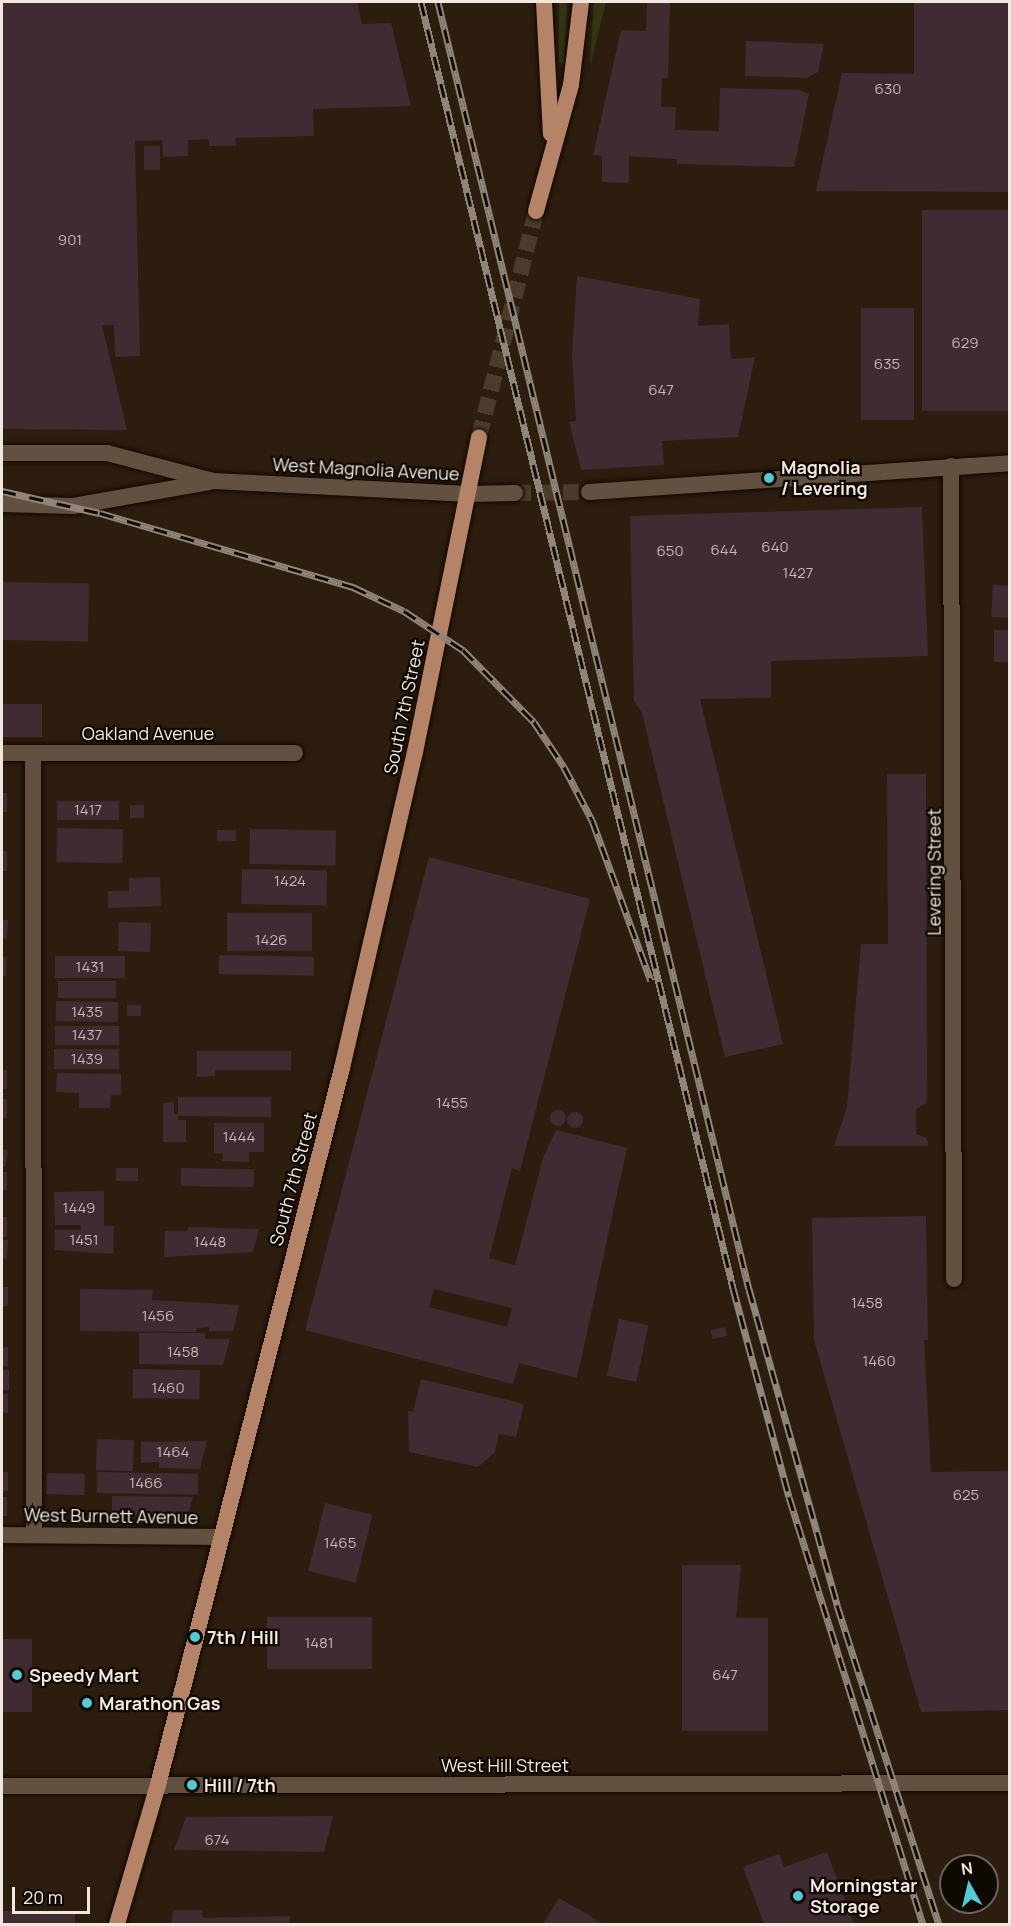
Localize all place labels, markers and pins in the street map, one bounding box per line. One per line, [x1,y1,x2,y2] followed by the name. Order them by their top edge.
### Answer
[781,457,867,500] place label: Magnolia / Levering
[762,471,776,485] marker: Magnolia / Levering
[207,1626,279,1648] place label: 7th / Hill
[188,1630,202,1644] marker: 7th / Hill
[29,1664,139,1686] place label: Speedy Mart
[10,1668,24,1682] marker: Speedy Mart
[99,1692,220,1714] place label: Marathon Gas
[80,1696,94,1710] marker: Marathon Gas
[204,1774,276,1796] place label: Hill / 7th
[185,1778,199,1792] marker: Hill / 7th
[810,1875,917,1918] place label: Morningstar Storage
[791,1889,805,1903] marker: Morningstar Storage

